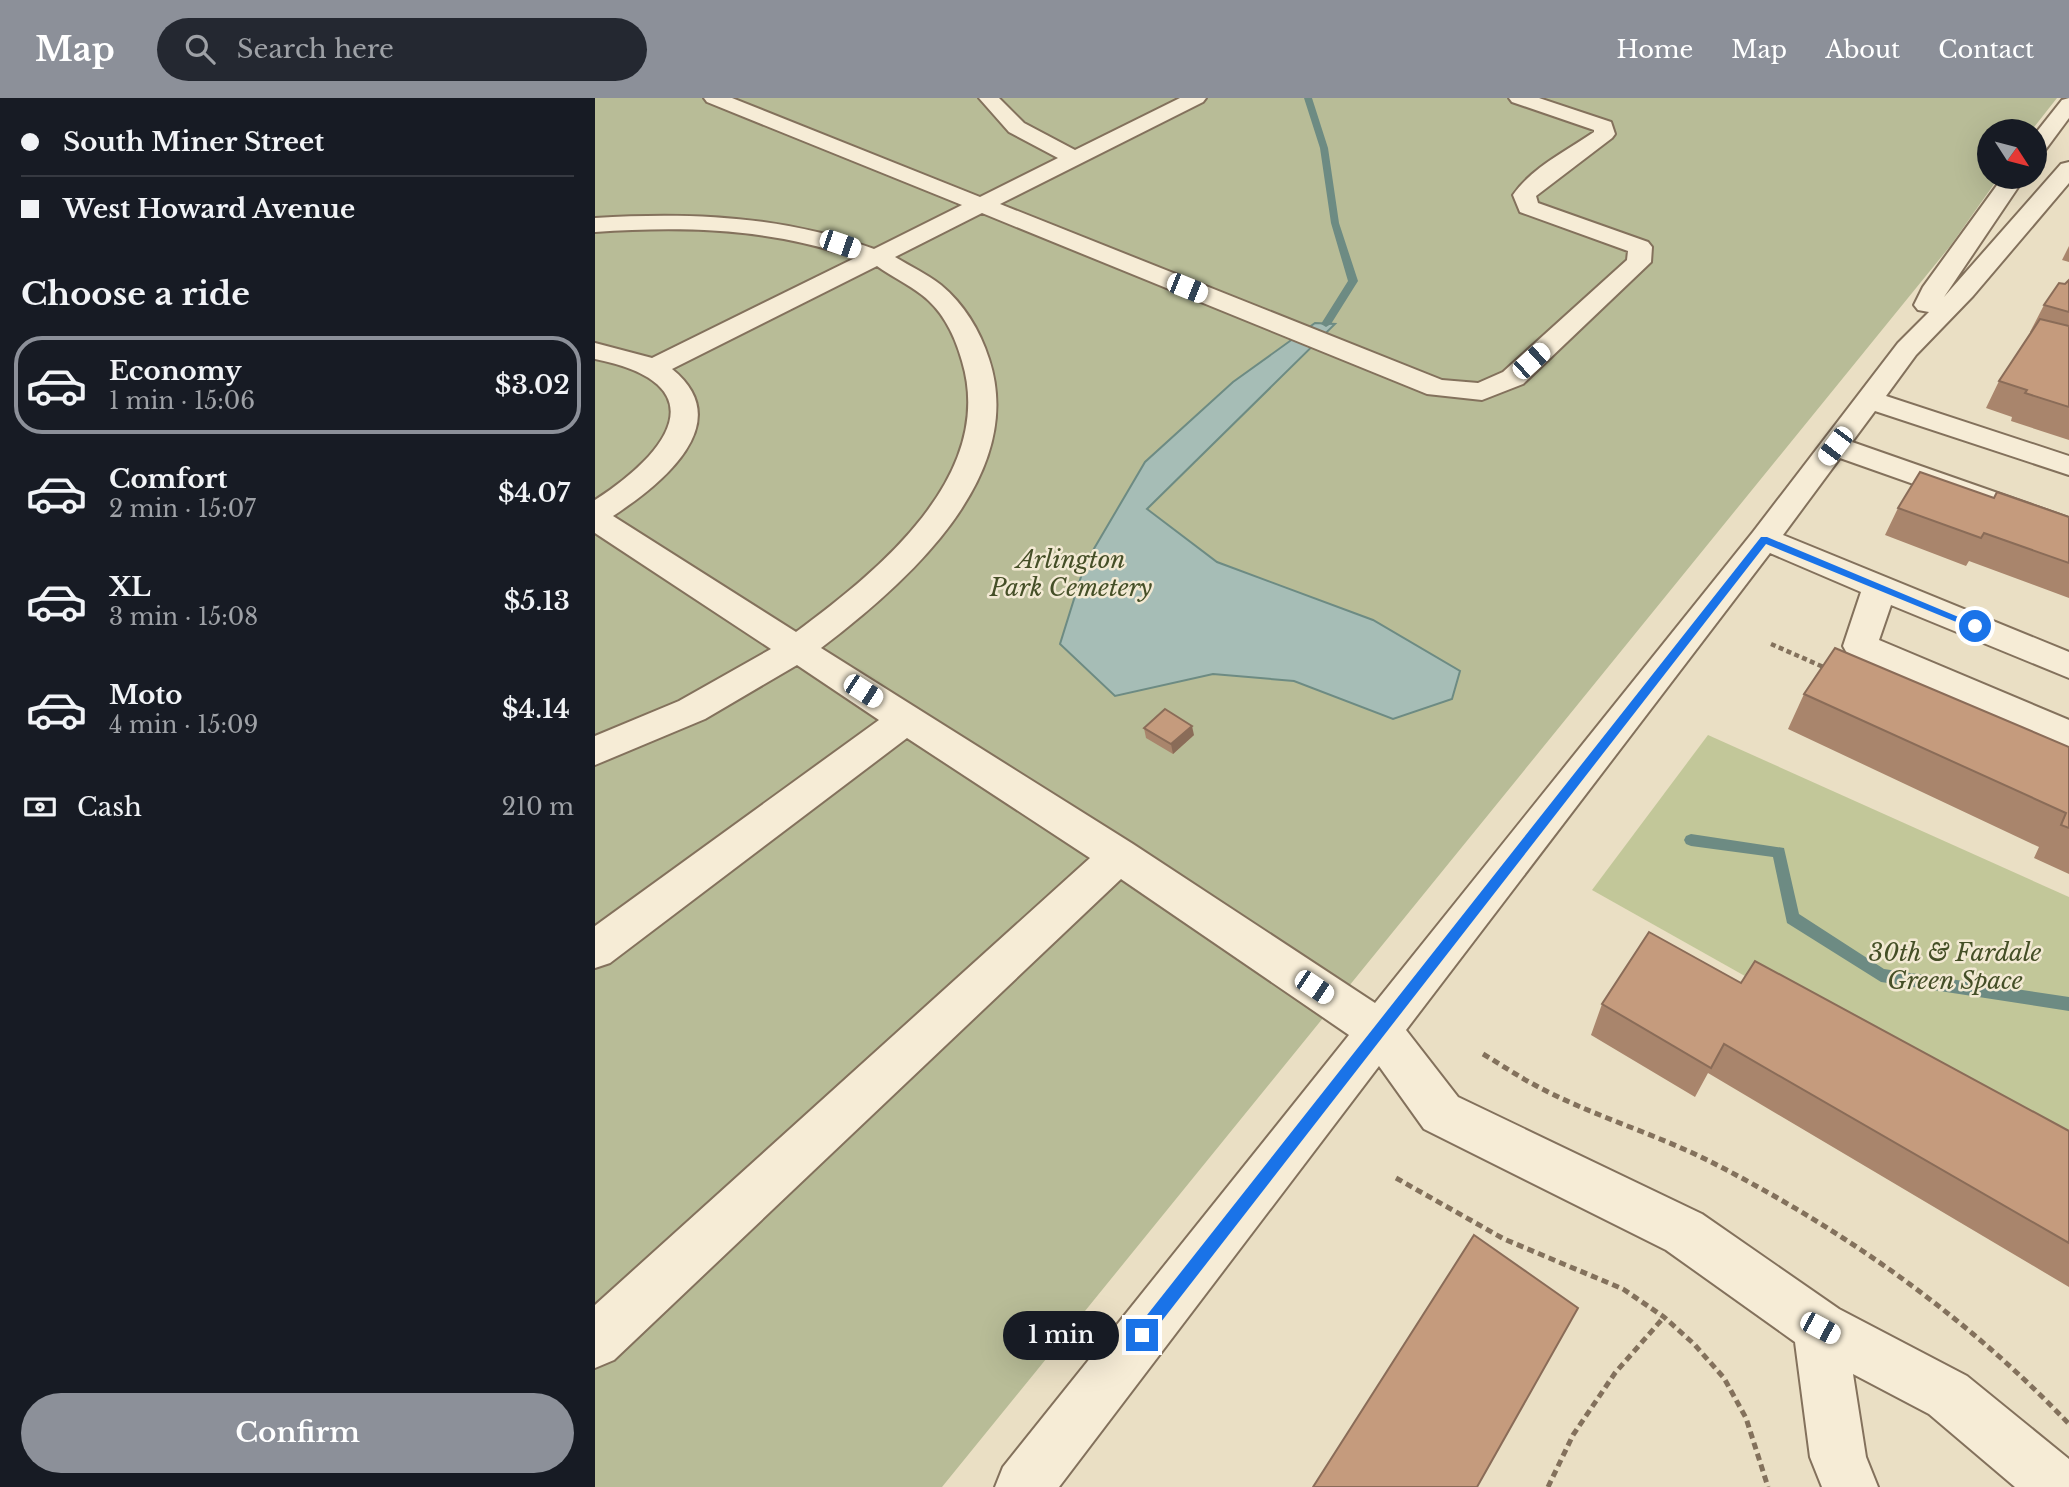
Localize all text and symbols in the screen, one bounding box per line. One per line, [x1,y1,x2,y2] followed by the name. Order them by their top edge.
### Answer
[157,18,647,81] search box
[35,29,115,70] text: Map
[181,30,219,68] icon: search
[237,33,394,65] text: Search here
[1617,35,1693,64] text: Home
[1731,35,1787,64] text: Map
[1825,35,1900,64] text: About
[1938,35,2034,64] text: Contact
[1977,119,2047,189] north arrow
[1977,119,2047,189] map controls
[63,126,324,158] text: South Miner Street
[63,193,355,225] text: West Howard Avenue
[817,227,864,261] car
[1164,270,1211,306] car
[21,274,250,314] text: Choose a ride
[1509,339,1554,383] car
[25,354,88,417] icon: car
[109,355,242,387] text: Economy
[495,369,570,401] text: $3.02
[109,387,255,415] text: 1 min · 15:06
[1814,423,1857,469] car
[25,462,88,525] icon: car
[109,463,227,495] text: Comfort
[498,477,570,509] text: $4.07
[109,495,256,523] text: 2 min · 15:07
[989,545,1153,602] park label: Arlington Park Cemetery
[25,570,88,633] icon: car
[109,571,151,603] text: XL
[504,585,570,617] text: $5.13
[109,603,258,631] text: 3 min · 15:08
[1959,610,1991,642] route start
[840,671,887,711] car
[25,678,88,741] icon: car
[109,679,182,711] text: Moto
[502,693,570,725] text: $4.14
[109,711,258,739] text: 4 min · 15:09
[21,788,59,826] icon: cash
[77,791,142,823] text: Cash
[502,793,574,821] text: 210 m
[1869,938,2042,995] park label: 30th & Fardale Green Space
[1291,967,1338,1007] car
[1797,1309,1844,1347] car
[1002,1310,1117,1360] callout: 1 min
[1126,1319,1158,1351] route end
[1028,1321,1094,1349] text: 1 min
[21,1393,574,1473] button: Confirm

